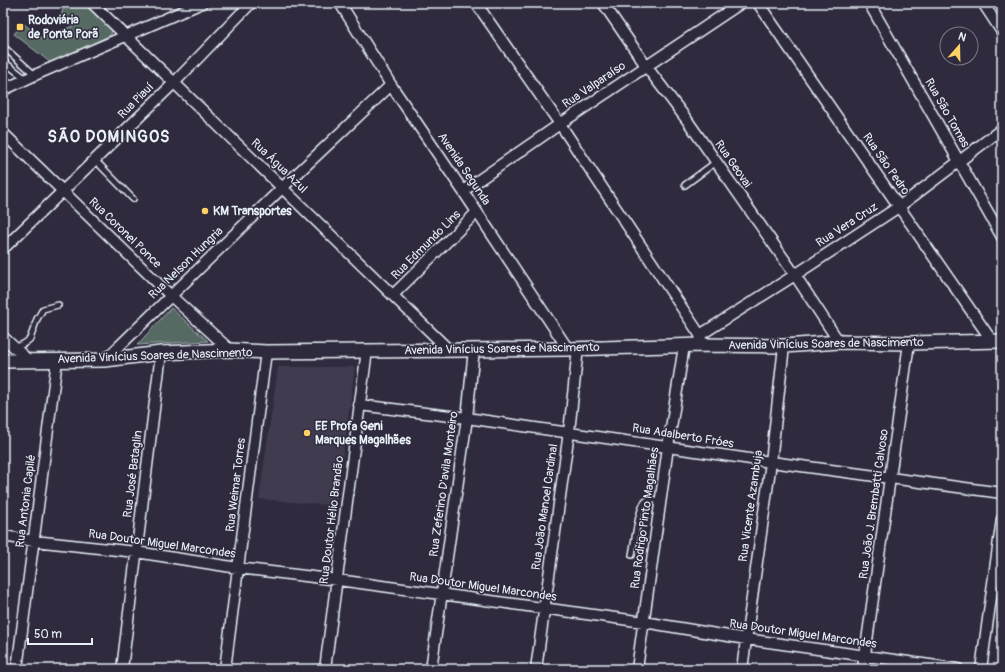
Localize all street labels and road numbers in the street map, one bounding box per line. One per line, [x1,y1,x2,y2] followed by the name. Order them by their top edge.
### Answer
[560,58,629,112] street label: Rua Valparaíso
[921,76,973,151] street label: Rua São Tomas
[115,80,157,122] street label: Rua Piauí
[434,130,494,209] street label: Avenida Segunda
[859,130,913,198] street label: Rua São Pedro
[248,135,311,197] street label: Rua Água Azul
[711,137,755,191] street label: Rua Geovai
[86,195,165,272] street label: Rua Coronel Ponce
[813,199,881,251] street label: Rua Vera Cruz
[388,207,464,283] street label: Rua Edmundo Lins
[146,223,227,302] street label: Rua Nelson Hungria
[728,335,924,353] street label: Avenida Vinícius Soares de Nascimento
[404,340,600,358] street label: Avenida Vinícius Soares de Nascimento
[57,345,253,367] street label: Avenida Vinícius Soares de Nascimento
[426,410,462,558] street label: Rua Zeferino D'avila Monteiro
[631,421,735,452] street label: Rua Adalberto Fróes
[856,428,892,580] street label: Rua João J. Brembatti Calvoso
[120,429,146,519] street label: Rua José Bataglin
[223,437,249,533] street label: Rua Weimar Torres
[529,443,561,571] street label: Rua João Manoel Cardinal
[628,446,662,590] street label: Rua Rodrigo Pinto Magalhães
[736,449,766,563] street label: Rua Vicente Azambuja
[13,453,39,549] street label: Rua Antonia Capilé
[317,455,347,585] street label: Rua Doutor Hélio Brandão
[87,526,237,562] street label: Rua Doutor Miguel Marcondes
[408,569,558,605] street label: Rua Doutor Miguel Marcondes
[728,616,878,652] street label: Rua Doutor Miguel Marcondes

